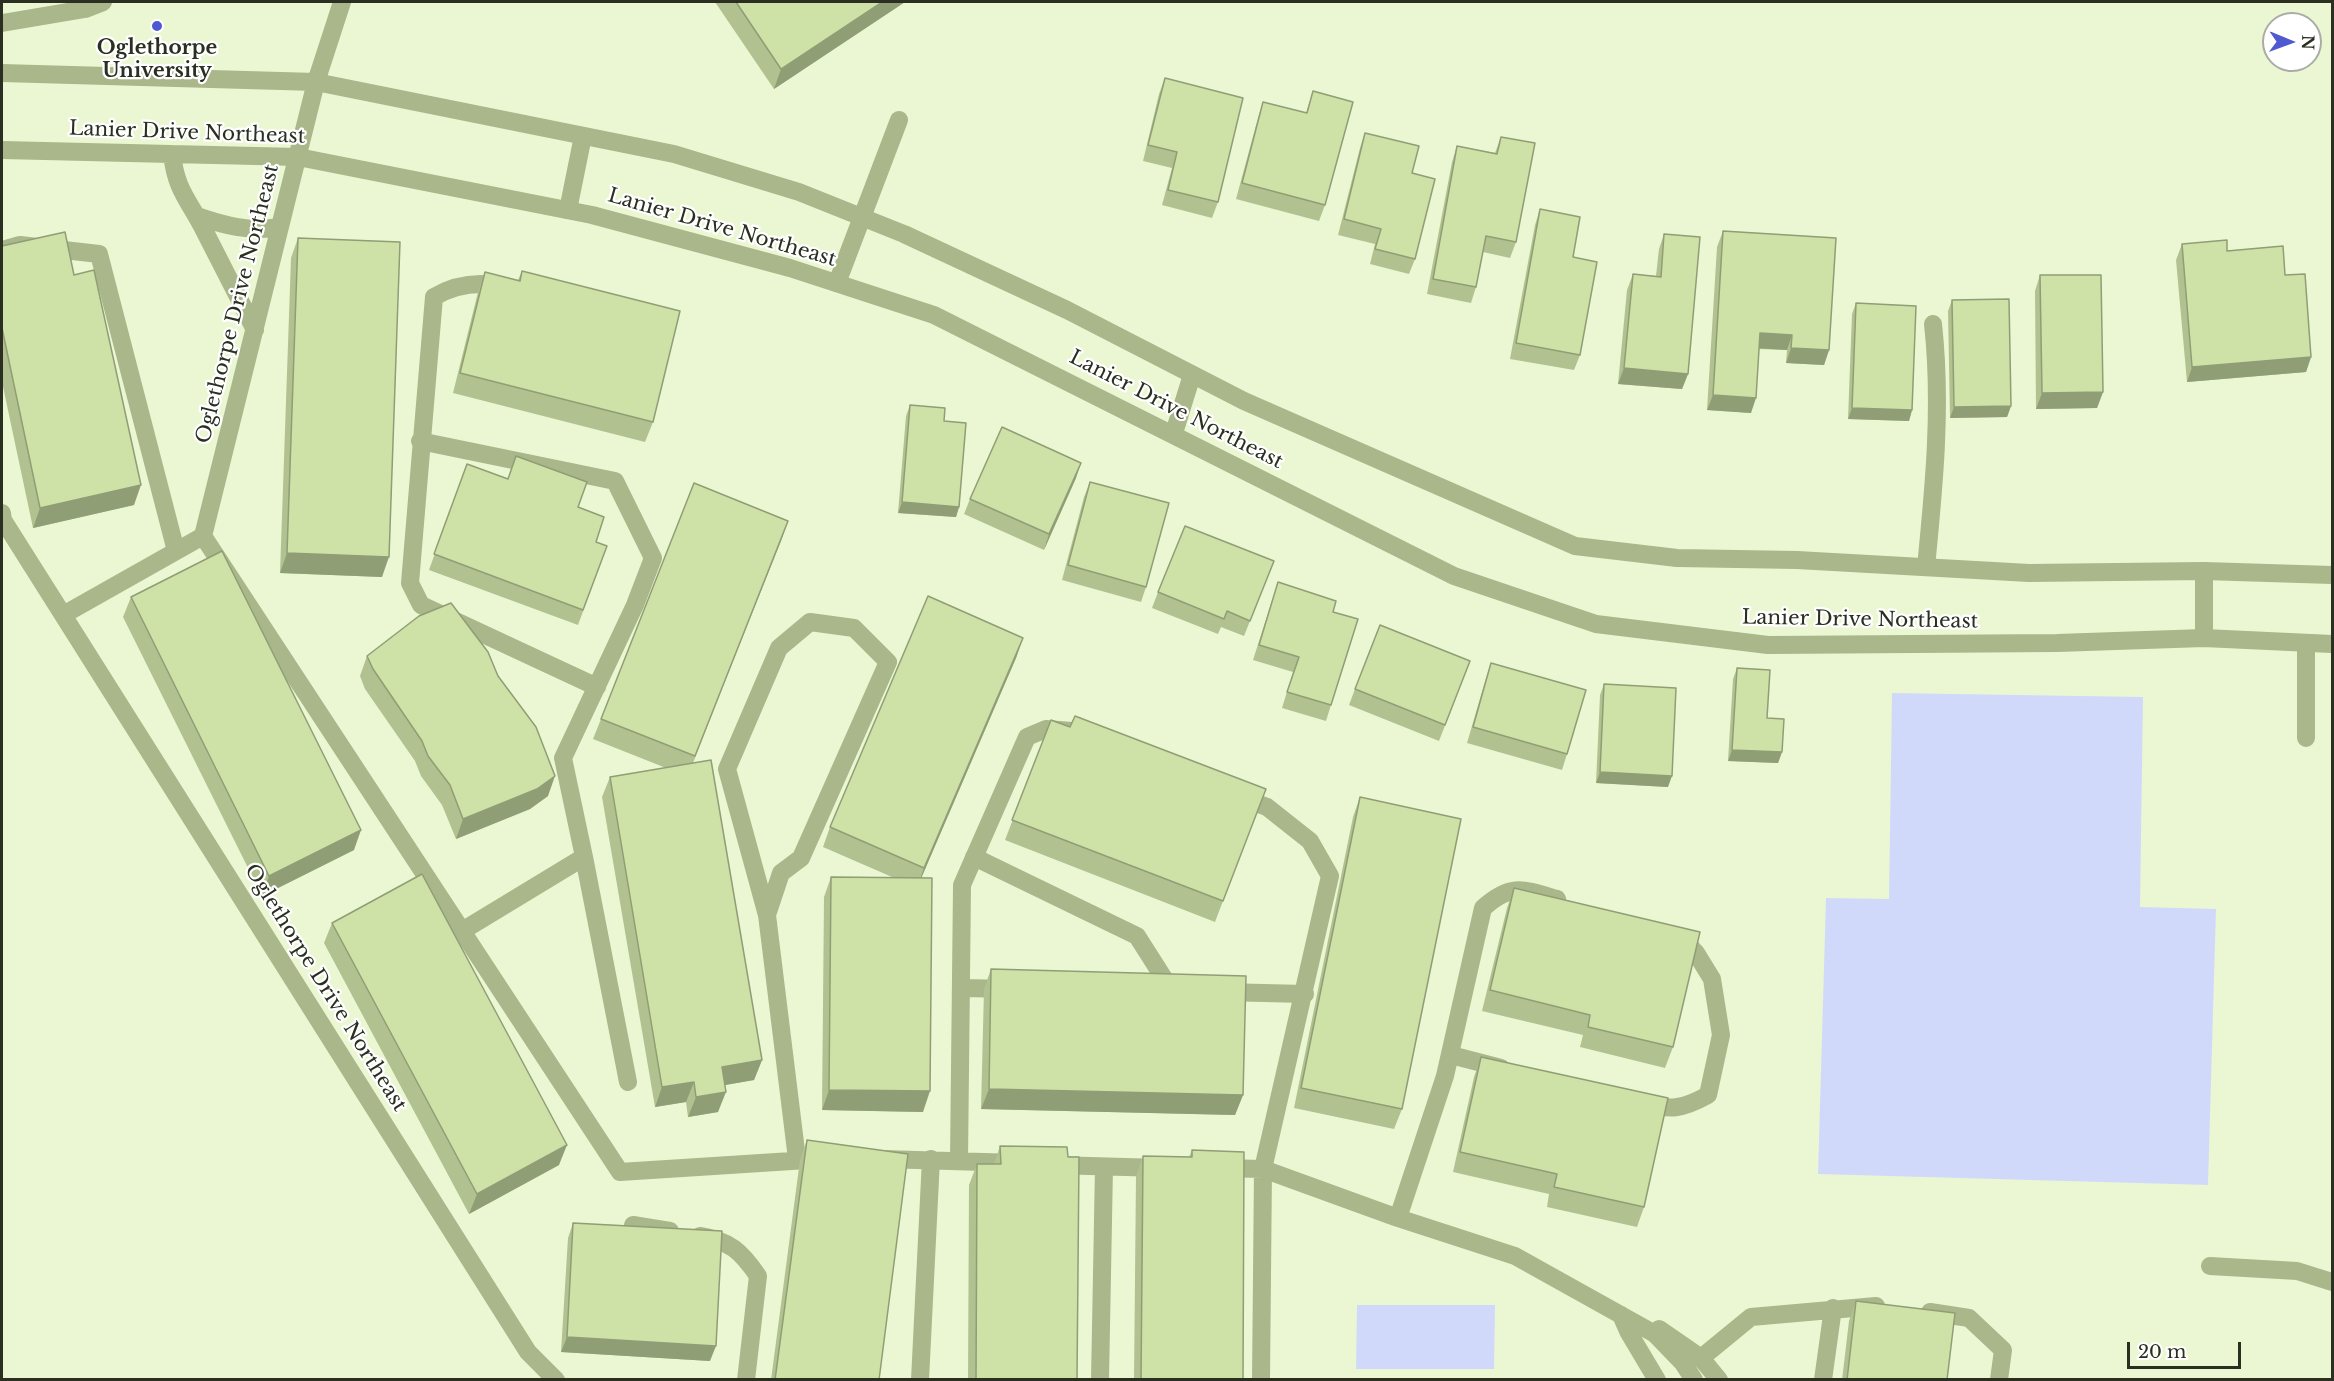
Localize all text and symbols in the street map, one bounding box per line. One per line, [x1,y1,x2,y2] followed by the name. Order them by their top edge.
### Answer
[2262,12,2322,72] north arrow
[150,19,164,33] marker: Oglethorpe University
[2298,35,2318,50] text: N
[97,36,217,83] place label: Oglethorpe University
[68,117,306,149] street label: Lanier Drive Northeast
[192,162,284,446] street label: Oglethorpe Drive Northeast
[605,184,839,272] street label: Lanier Drive Northeast
[1065,346,1287,474] street label: Lanier Drive Northeast
[1742,606,1978,634] street label: Lanier Drive Northeast
[239,860,411,1116] street label: Oglethorpe Drive Northeast
[2130,1330,2244,1368] scale bar
[2138,1341,2186,1363] text: 20 m

